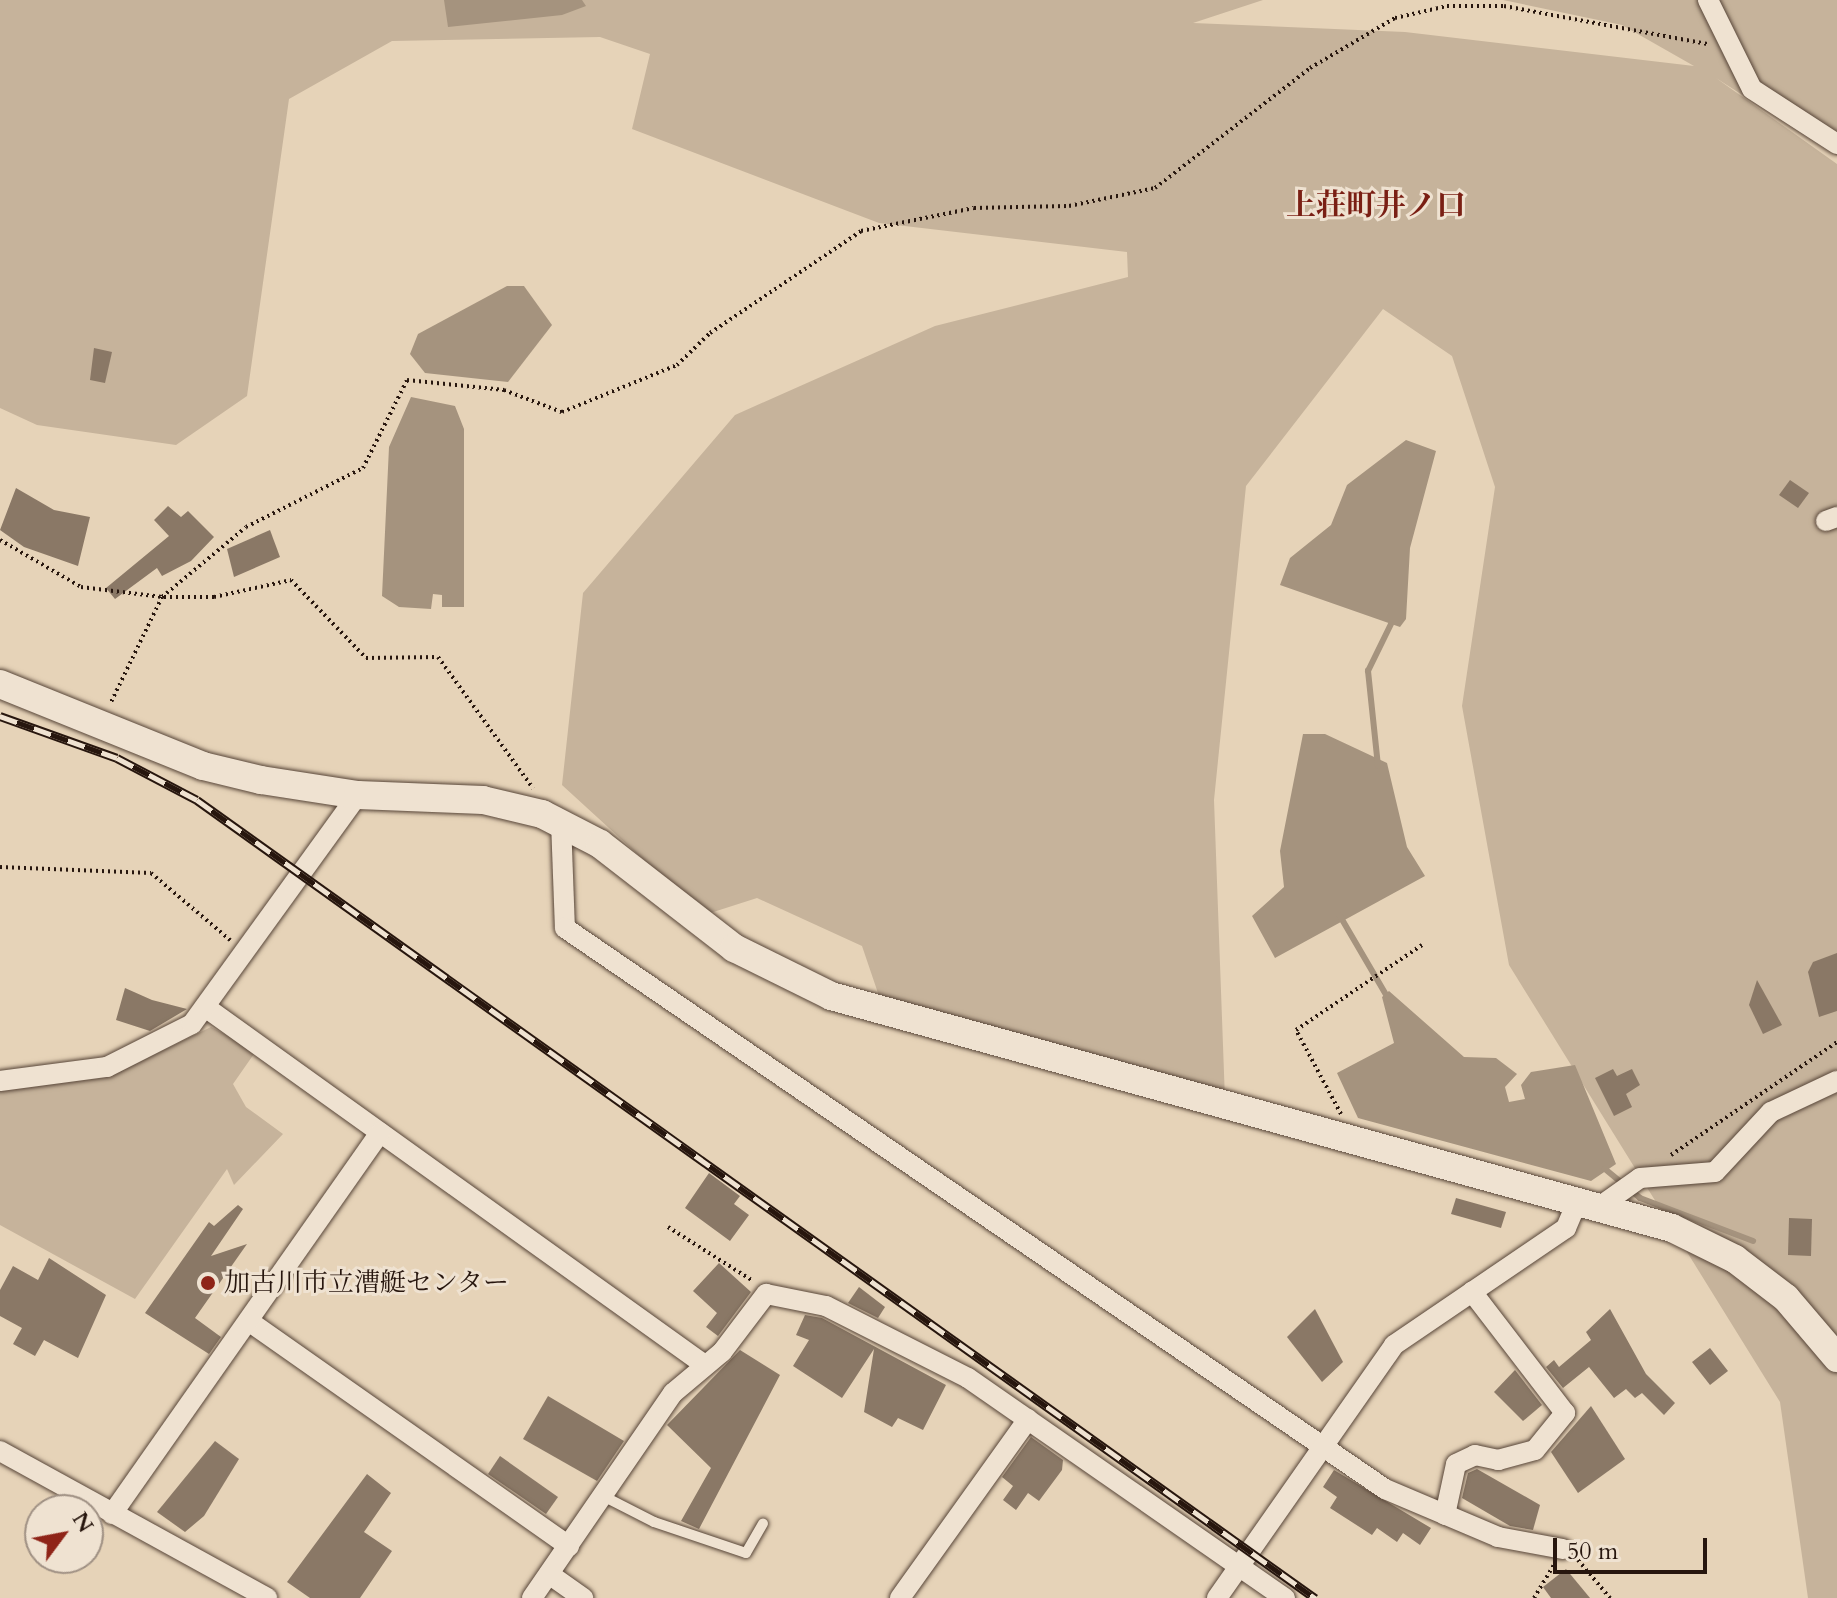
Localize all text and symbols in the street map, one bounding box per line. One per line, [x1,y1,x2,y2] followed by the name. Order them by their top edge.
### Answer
[1286,188,1466,224] district label: 上荘町井ノ口
[224,1267,510,1299] place label: 加古川市立漕艇センター
[199,1274,217,1292] marker: 加古川市立漕艇センター
[24,1494,104,1574] north arrow
[65,1506,100,1538] text: N
[1557,1522,1711,1572] scale bar
[1567,1535,1618,1568] text: 50 m

